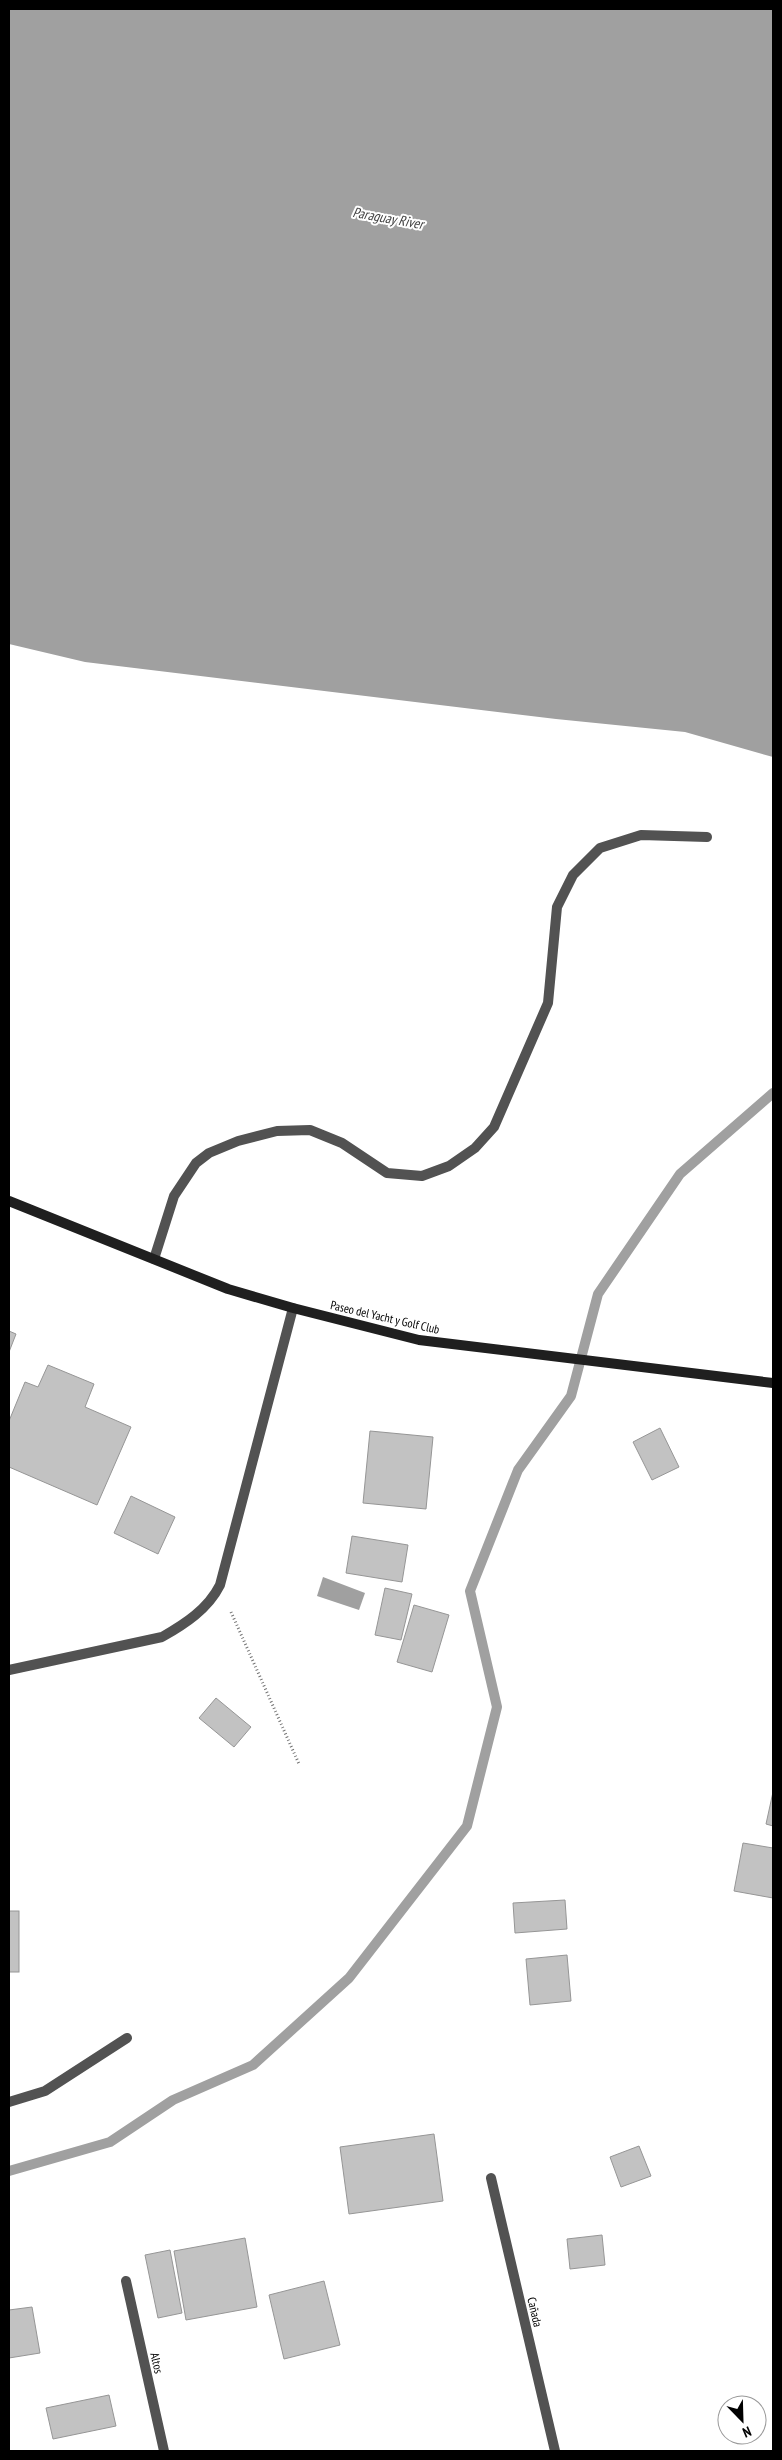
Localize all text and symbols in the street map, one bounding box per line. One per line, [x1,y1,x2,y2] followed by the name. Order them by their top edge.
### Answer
[351,203,427,233] water label: Paraguay River
[329,1297,441,1337] street label: Paseo del Yacht y Golf Club
[524,2296,546,2329] street label: Cañada
[147,2351,167,2375] street label: Altos
[717,2395,767,2445] north arrow
[740,2422,754,2442] text: N

